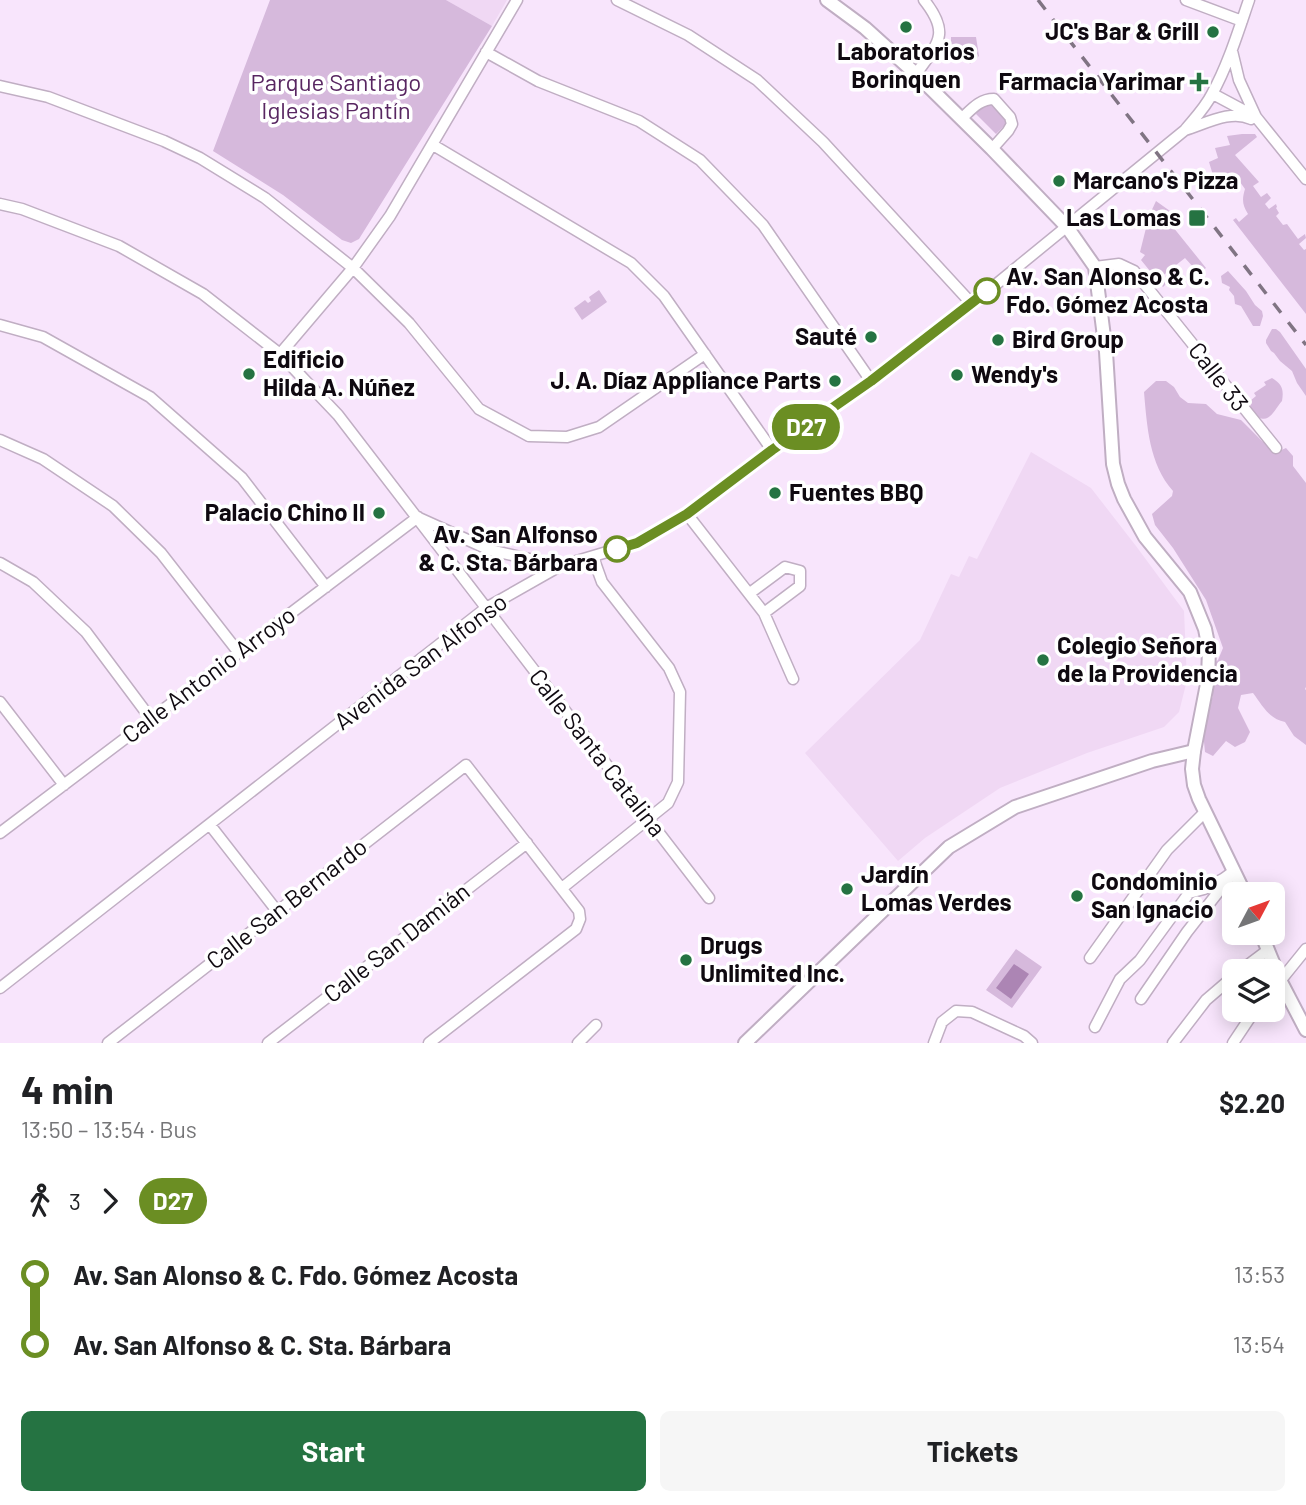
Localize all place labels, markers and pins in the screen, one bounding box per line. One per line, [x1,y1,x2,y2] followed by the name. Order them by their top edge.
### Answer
[1045,16,1199,45] place label: JC's Bar & Grill
[898,19,914,35] marker: Laboratorios Borinquen
[1205,24,1221,40] marker: JC's Bar & Grill
[837,36,975,93] place label: Laboratorios Borinquen
[999,66,1185,95] place label: Farmacia Yarimar
[1191,74,1207,90] marker: Farmacia Yarimar
[1073,165,1239,194] place label: Marcano's Pizza
[1051,173,1067,189] marker: Marcano's Pizza
[1066,202,1181,231] place label: Las Lomas
[1187,208,1207,228] marker: Las Lomas
[1006,261,1210,318] place label: Av. San Alonso & C. Fdo. Gómez Acosta
[974,278,1000,304] marker: Av. San Alonso & C. Fdo. Gómez Acosta
[795,321,857,350] place label: Sauté
[1012,324,1124,353] place label: Bird Group
[863,329,879,345] marker: Sauté
[990,332,1006,348] marker: Bird Group
[263,344,415,401] place label: Edificio Hilda A. Núñez
[971,359,1058,388] place label: Wendy's
[550,365,821,394] place label: J. A. Díaz Appliance Parts
[241,366,257,382] marker: Edificio Hilda A. Núñez
[949,367,965,383] marker: Wendy's
[827,373,843,389] marker: J. A. Díaz Appliance Parts
[789,477,924,506] place label: Fuentes BBQ
[767,485,783,501] marker: Fuentes BBQ
[205,497,365,526] place label: Palacio Chino II
[371,505,387,521] marker: Palacio Chino II
[418,519,598,576] place label: Av. San Alfonso & C. Sta. Bárbara
[604,536,630,562] marker: Av. San Alfonso & C. Sta. Bárbara
[1057,630,1238,687] place label: Colegio Señora de la Providencia
[1035,652,1051,668] marker: Colegio Señora de la Providencia
[861,859,1012,916] place label: Jardín Lomas Verdes
[1091,866,1218,923] place label: Condominio San Ignacio
[839,881,855,897] marker: Jardín Lomas Verdes
[1069,888,1085,904] marker: Condominio San Ignacio
[700,930,845,987] place label: Drugs Unlimited Inc.
[678,952,694,968] marker: Drugs Unlimited Inc.

